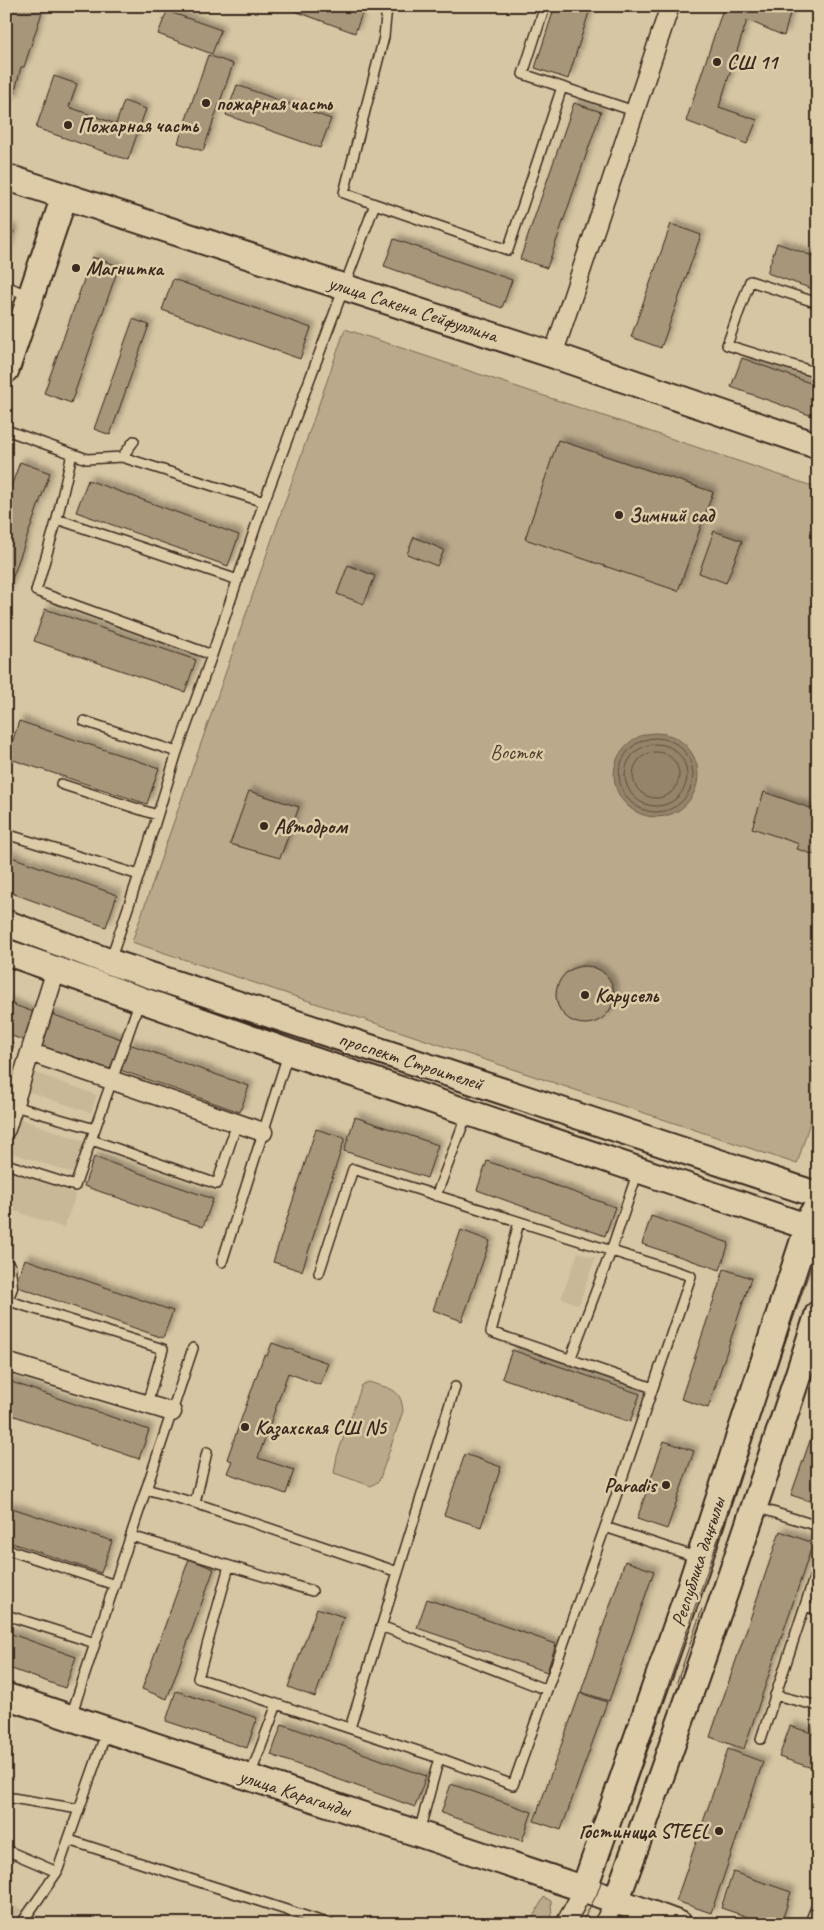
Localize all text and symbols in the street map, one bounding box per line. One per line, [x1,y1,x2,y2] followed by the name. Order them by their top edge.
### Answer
[727,50,779,75] place label: СШ 11
[711,56,723,68] marker: СШ 11
[216,91,334,116] place label: пожарная часть
[200,97,212,109] marker: пожарная часть
[78,113,199,138] place label: Пожарная часть
[62,119,74,131] marker: Пожарная часть
[86,256,165,281] place label: Магнитка
[70,262,82,274] marker: Магнитка
[325,270,502,349] street label: улица Сакена Сейфуллина
[629,503,716,528] place label: Зимний сад
[613,509,625,521] marker: Зимний сад
[490,740,543,765] park label: Восток
[274,814,348,839] place label: Автодром
[258,820,270,832] marker: Автодром
[595,983,659,1009] place label: Карусель
[579,989,591,1001] marker: Карусель
[336,1026,488,1097] street label: проспект Строителей
[255,1415,388,1441] place label: Казахская СШ N5
[239,1421,251,1433] marker: Казахская СШ N5
[604,1473,658,1498] place label: Paradis
[660,1479,672,1491] marker: Paradis
[665,1493,731,1630] street label: Республика даңғылы
[235,1763,355,1823] street label: улица Караганды
[579,1819,710,1844] place label: Гостиница STEEL
[713,1825,725,1837] marker: Гостиница STEEL

